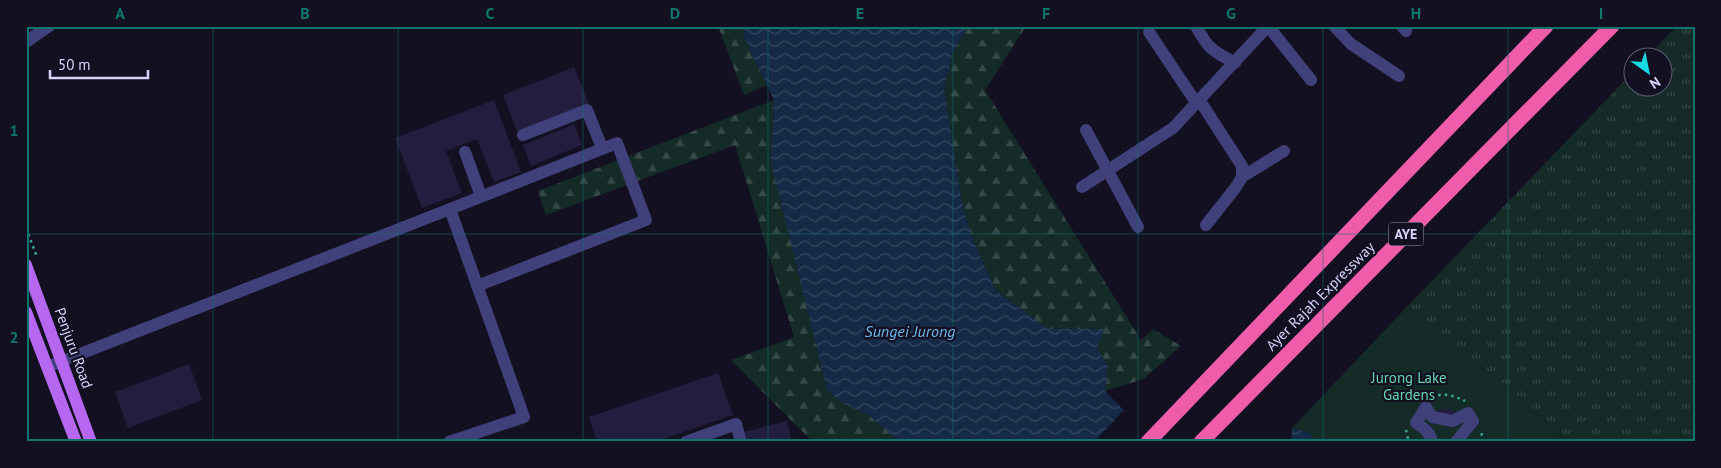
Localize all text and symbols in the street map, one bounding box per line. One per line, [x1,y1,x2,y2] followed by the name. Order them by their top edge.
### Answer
[115,3,125,23] text: A
[300,3,310,23] text: B
[486,3,495,23] text: C
[670,3,680,23] text: D
[856,3,864,23] text: E
[1042,3,1050,23] text: F
[1226,3,1236,23] text: G
[1411,3,1421,23] text: H
[1599,3,1603,23] text: I
[50,48,148,80] scale bar
[1624,48,1674,98] north arrow
[58,55,91,74] text: 50 m
[1646,73,1664,93] text: N
[9,120,19,140] text: 1
[1388,222,1424,245] road number: AYE
[1262,238,1378,354] street label: Ayer Rajah Expressway
[51,305,97,391] street label: Penjuru Road
[865,321,955,341] water label: Sungei Jurong
[9,327,19,347] text: 2
[1370,368,1447,404] park label: Jurong Lake Gardens

